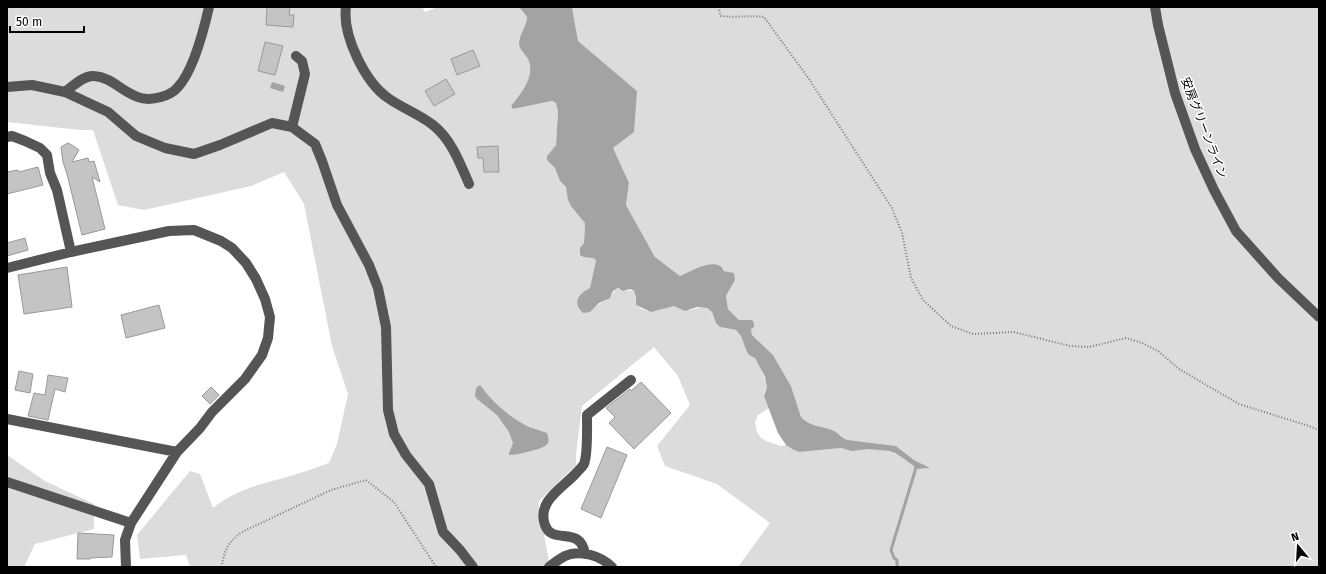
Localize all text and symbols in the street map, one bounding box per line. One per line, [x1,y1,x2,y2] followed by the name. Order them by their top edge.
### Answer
[10,8,84,34] scale bar
[16,15,42,29] text: 50 m
[1178,75,1230,181] street label: 安房グリーンライン
[1278,526,1318,566] north arrow
[1290,530,1301,544] text: N

